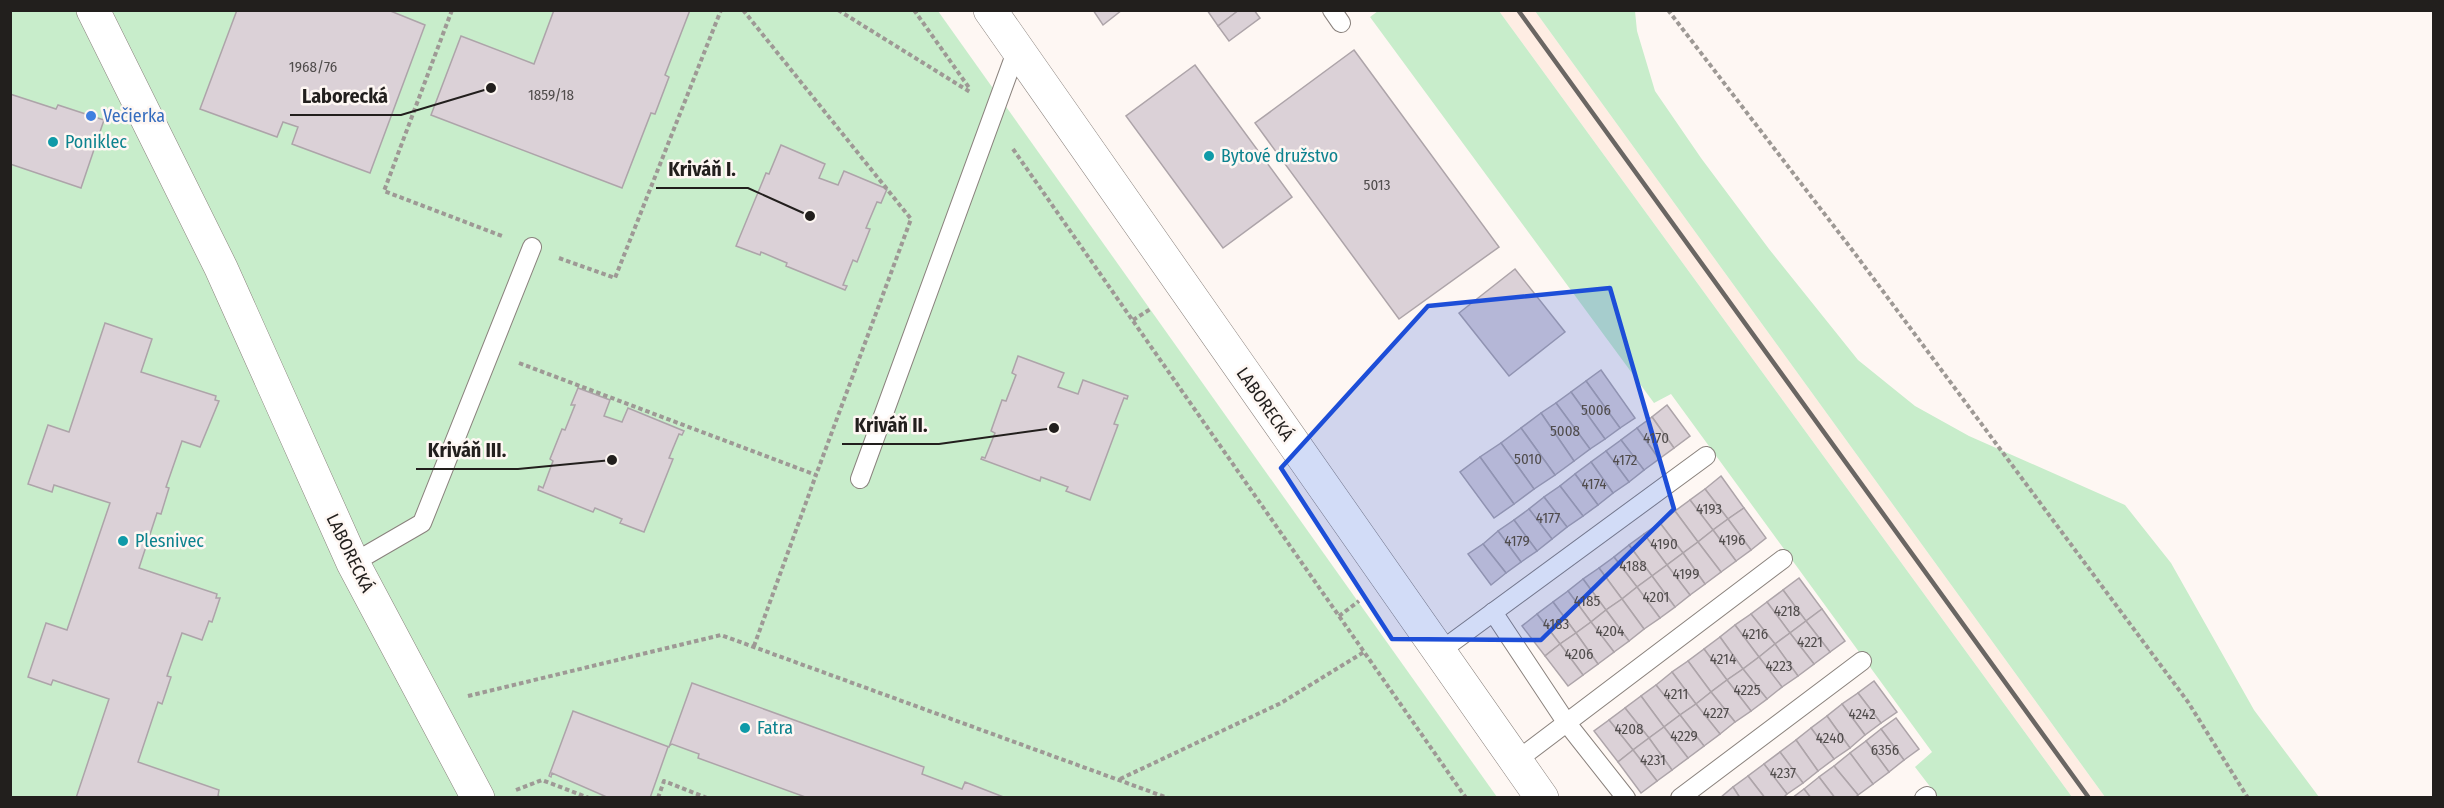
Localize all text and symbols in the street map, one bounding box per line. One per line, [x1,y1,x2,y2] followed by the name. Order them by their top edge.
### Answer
[289,58,337,76] house number: 1968/76
[290,77,401,115] callout: Laborecká
[302,84,388,108] text: Laborecká
[528,86,574,104] house number: 1859/18
[103,105,165,127] place label: Večierka
[84,109,98,123] marker: Večierka
[65,131,127,153] place label: Poniklec
[46,135,60,149] marker: Poniklec
[1221,145,1338,167] place label: Bytové družstvo
[1202,149,1216,163] marker: Bytové družstvo
[656,150,748,188] callout: Kriváň I.
[668,157,736,181] text: Kriváň I.
[1364,176,1391,194] house number: 5013
[1232,362,1299,445] street label: LABORECKÁ
[1581,401,1611,419] house number: 5006
[842,406,939,444] callout: Kriváň II.
[854,413,928,437] text: Kriváň II.
[1550,422,1580,440] house number: 5008
[1643,429,1669,447] house number: 4170
[416,431,518,469] callout: Kriváň III.
[428,438,507,462] text: Kriváň III.
[1514,450,1542,468] house number: 5010
[1613,451,1638,469] house number: 4172
[1581,475,1607,493] house number: 4174
[1696,500,1722,518] house number: 4193
[1536,509,1560,527] house number: 4177
[322,510,380,596] street label: LABORECKÁ
[135,530,204,552] place label: Plesnivec
[1718,531,1746,549] house number: 4196
[1504,532,1530,550] house number: 4179
[116,534,130,548] marker: Plesnivec
[1650,535,1678,553] house number: 4190
[1619,557,1647,575] house number: 4188
[1673,565,1699,583] house number: 4199
[1643,588,1669,606] house number: 4201
[1574,592,1600,610] house number: 4185
[1774,602,1800,620] house number: 4218
[1543,615,1570,633] house number: 4183
[1596,622,1624,640] house number: 4204
[1742,625,1768,643] house number: 4216
[1797,633,1823,651] house number: 4221
[1565,645,1593,663] house number: 4206
[1710,650,1736,668] house number: 4214
[1765,657,1793,675] house number: 4223
[1733,681,1761,699] house number: 4225
[1664,685,1688,703] house number: 4211
[1703,704,1729,722] house number: 4227
[1848,705,1876,723] house number: 4242
[757,717,793,739] place label: Fatra
[1615,720,1644,738] house number: 4208
[738,721,752,735] marker: Fatra
[1670,727,1698,745] house number: 4229
[1816,729,1844,747] house number: 4240
[1871,741,1899,759] house number: 6356
[1640,751,1666,769] house number: 4231
[1770,764,1796,782] house number: 4237

